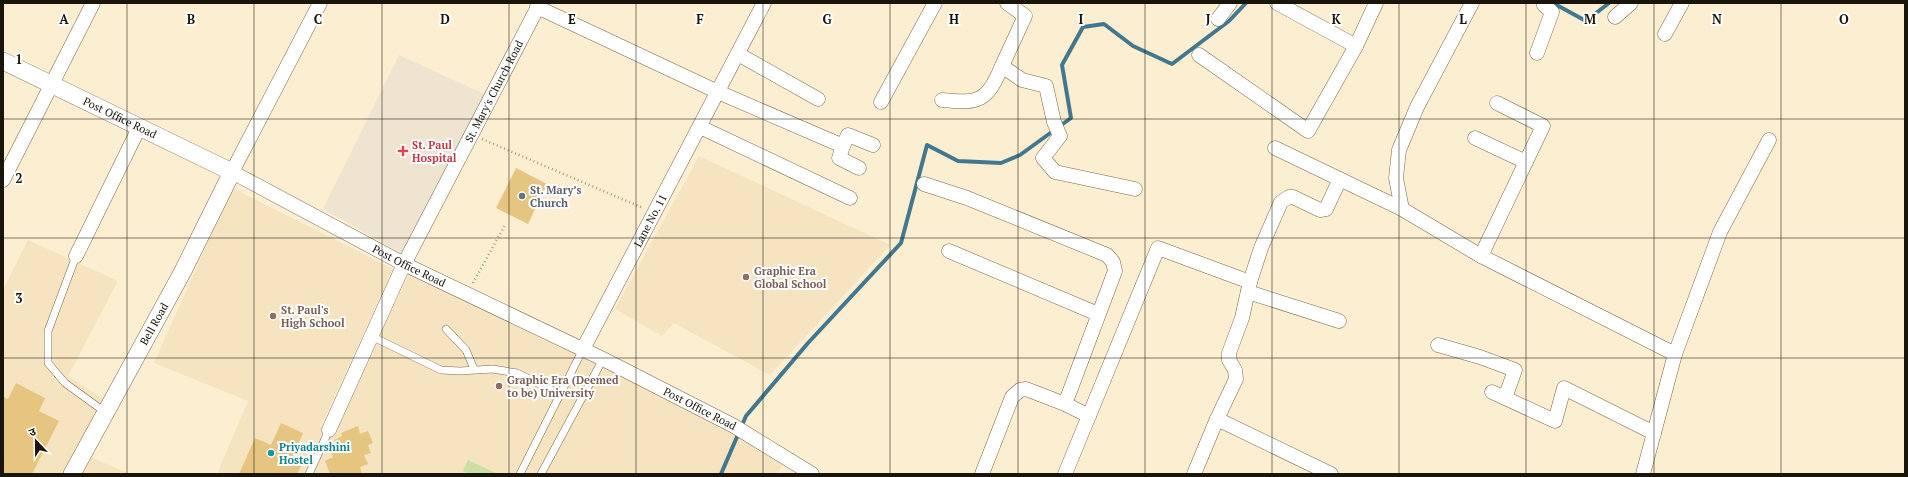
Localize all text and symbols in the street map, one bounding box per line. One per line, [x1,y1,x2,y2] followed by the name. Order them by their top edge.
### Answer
[59,10,69,28] text: A
[187,10,195,28] text: B
[314,10,322,28] text: C
[440,10,450,28] text: D
[568,10,576,28] text: E
[696,10,704,28] text: F
[822,10,832,28] text: G
[949,10,959,28] text: H
[1079,10,1084,28] text: I
[1206,10,1211,28] text: J
[1331,10,1341,28] text: K
[1459,10,1467,28] text: L
[1584,10,1596,28] text: M
[1712,10,1722,28] text: N
[1839,10,1849,28] text: O
[462,38,526,145] street label: St. Mary's Church Road
[15,50,23,68] text: 1
[81,94,159,141] street label: Post Office Road
[412,138,457,165] place label: St. Paul Hospital
[397,145,409,157] marker: St. Paul Hospital
[15,169,23,187] text: 2
[530,183,582,210] place label: St. Mary’s Church
[517,191,527,201] marker: St. Mary’s Church
[631,192,670,249] street label: Lane No. 11
[370,241,448,290] street label: Post Office Road
[754,264,827,291] place label: Graphic Era Global School
[741,272,751,282] marker: Graphic Era Global School
[15,289,23,307] text: 3
[137,300,171,348] street label: Bell Road
[281,303,345,330] place label: St. Paul's High School
[268,311,278,321] marker: St. Paul's High School
[507,373,619,400] place label: Graphic Era (Deemed to be) University
[494,381,504,391] marker: Graphic Era (Deemed to be) University
[661,384,739,433] street label: Post Office Road
[16,421,56,461] north arrow
[27,424,38,439] text: उ
[279,440,351,467] place label: Priyadarshini Hostel
[266,448,276,458] marker: Priyadarshini Hostel

